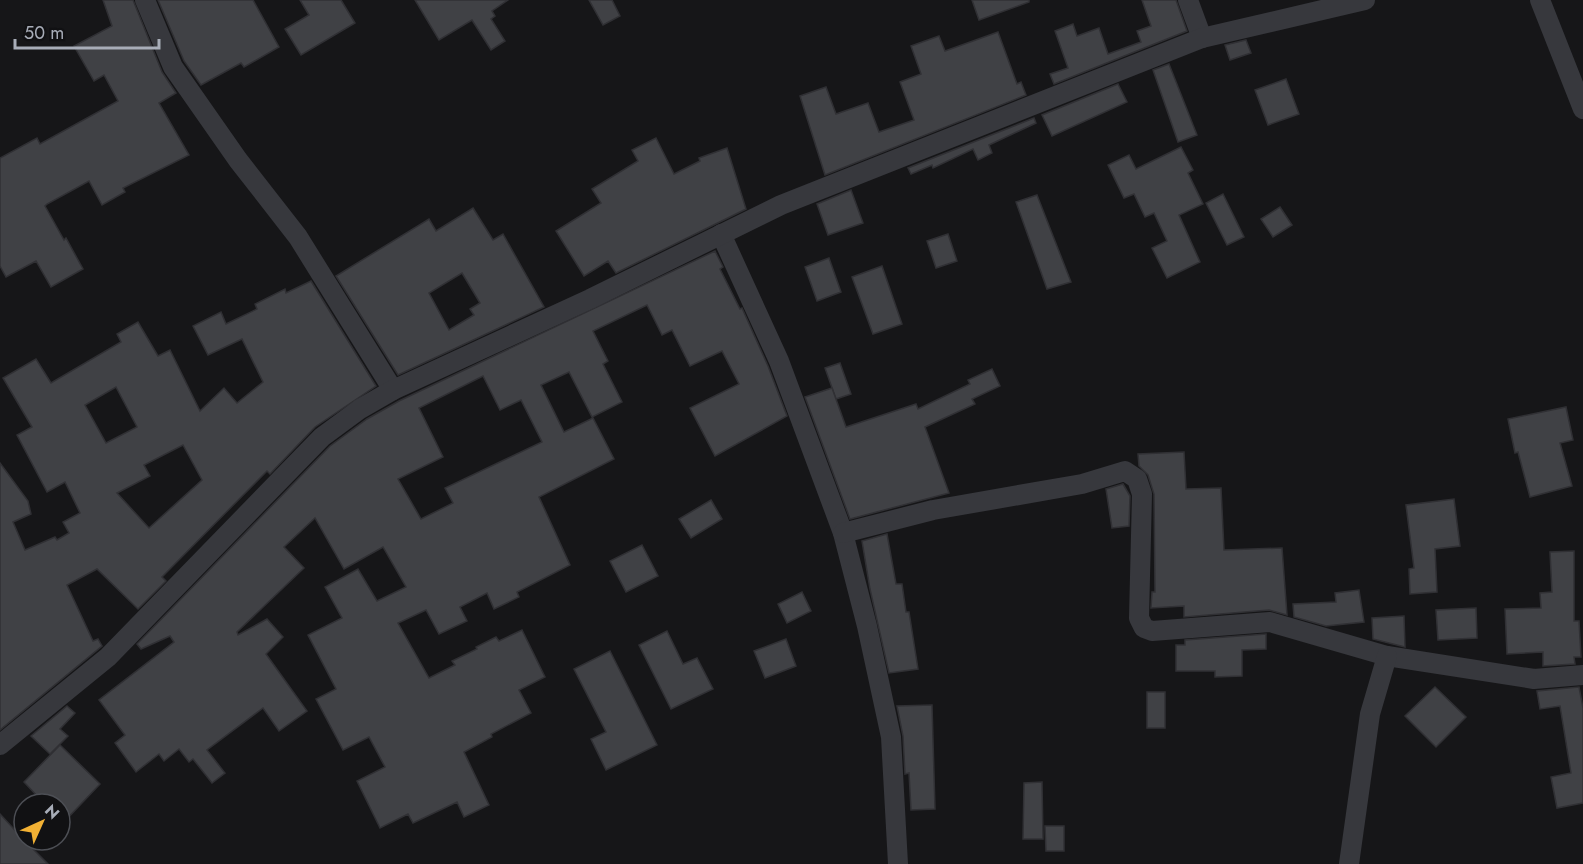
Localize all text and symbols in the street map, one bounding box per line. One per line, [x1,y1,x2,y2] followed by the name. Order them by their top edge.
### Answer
[15,12,159,50] scale bar
[24,20,64,46] text: 50 m
[12,792,72,852] north arrow
[40,799,65,824] text: N

